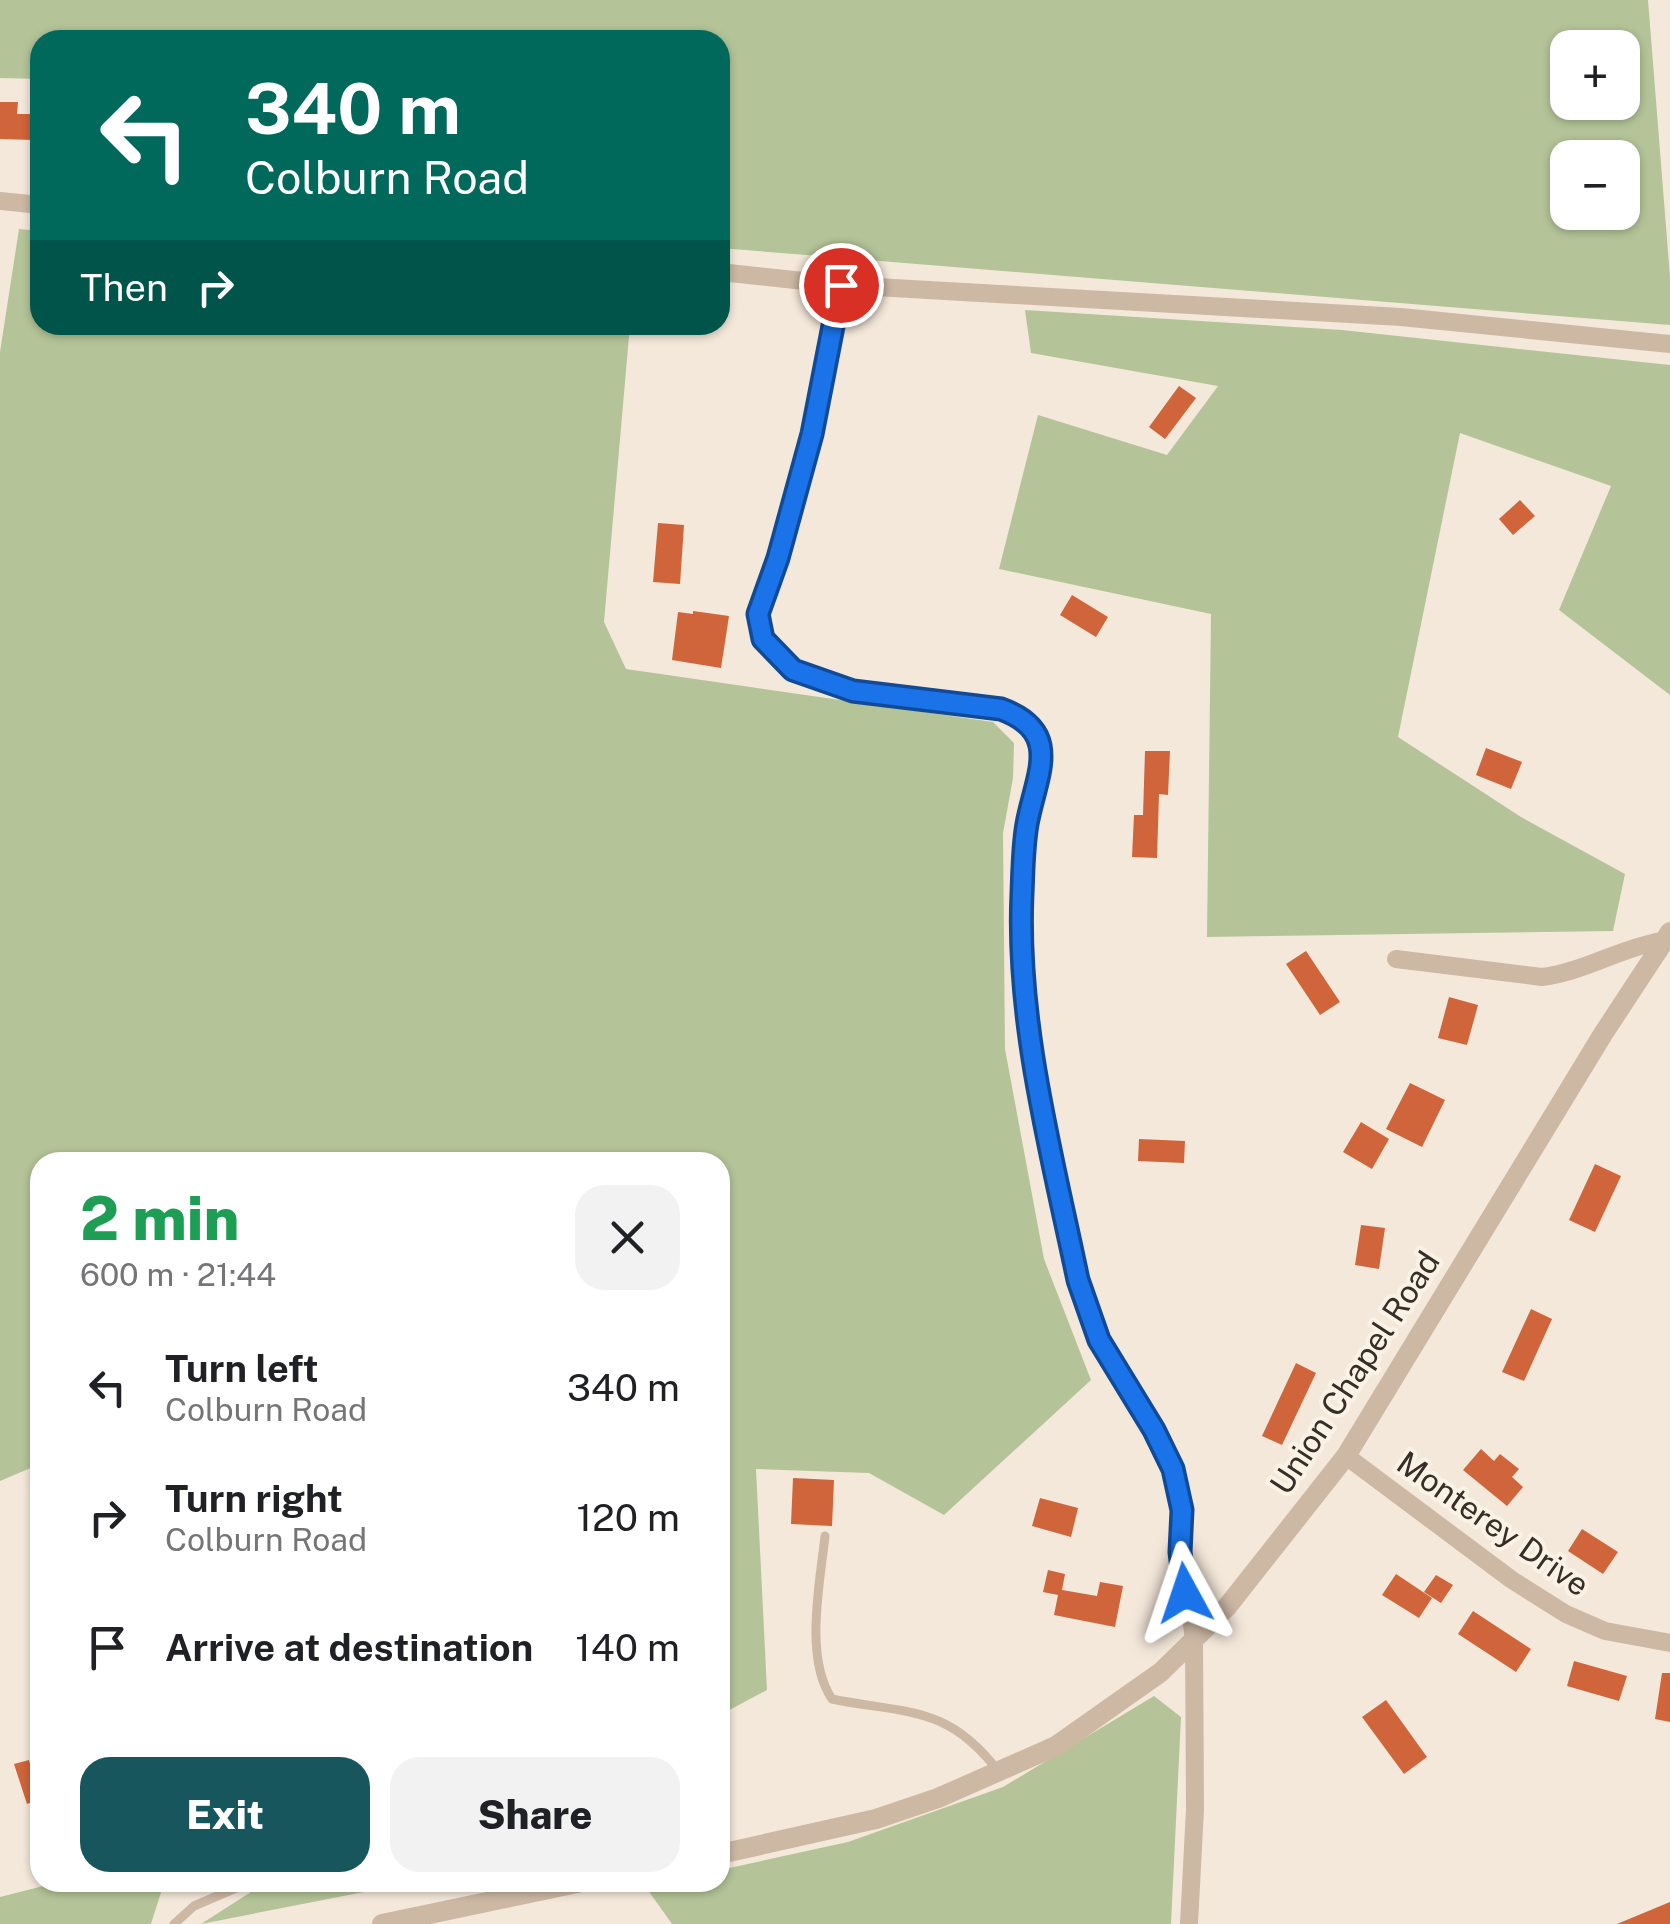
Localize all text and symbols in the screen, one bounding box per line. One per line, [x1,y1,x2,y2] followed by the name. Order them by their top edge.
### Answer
[1550,30,1640,230] map controls
[1550,30,1640,120] button: +
[245,67,461,150] text: 340 m
[80,70,210,200] icon: left
[1550,140,1640,230] button: −
[245,151,529,204] text: Colburn Road
[799,243,884,328] pin
[814,258,869,313] icon: arrive
[188,260,243,315] icon: right
[80,265,168,310] text: Then
[80,1183,239,1254] text: 2 min
[575,1185,680,1290] button: close
[1262,1245,1447,1501] street label: Union Chapel Road
[80,1256,276,1293] text: 600 m · 21:44
[165,1346,319,1391] text: Turn left
[80,1360,135,1415] icon: left
[567,1365,680,1410] text: 340 m
[165,1391,367,1428] text: Colburn Road
[1390,1444,1596,1603] street label: Monterey Drive
[165,1476,343,1521] text: Turn right
[80,1490,135,1545] icon: right
[577,1495,680,1540] text: 120 m
[165,1521,367,1558] text: Colburn Road
[1133,1541,1237,1645] position arrow
[80,1620,135,1675] icon: arrive
[165,1625,533,1670] text: Arrive at destination
[575,1625,680,1670] text: 140 m
[80,1757,370,1872] button: Exit
[390,1757,680,1872] button: Share

